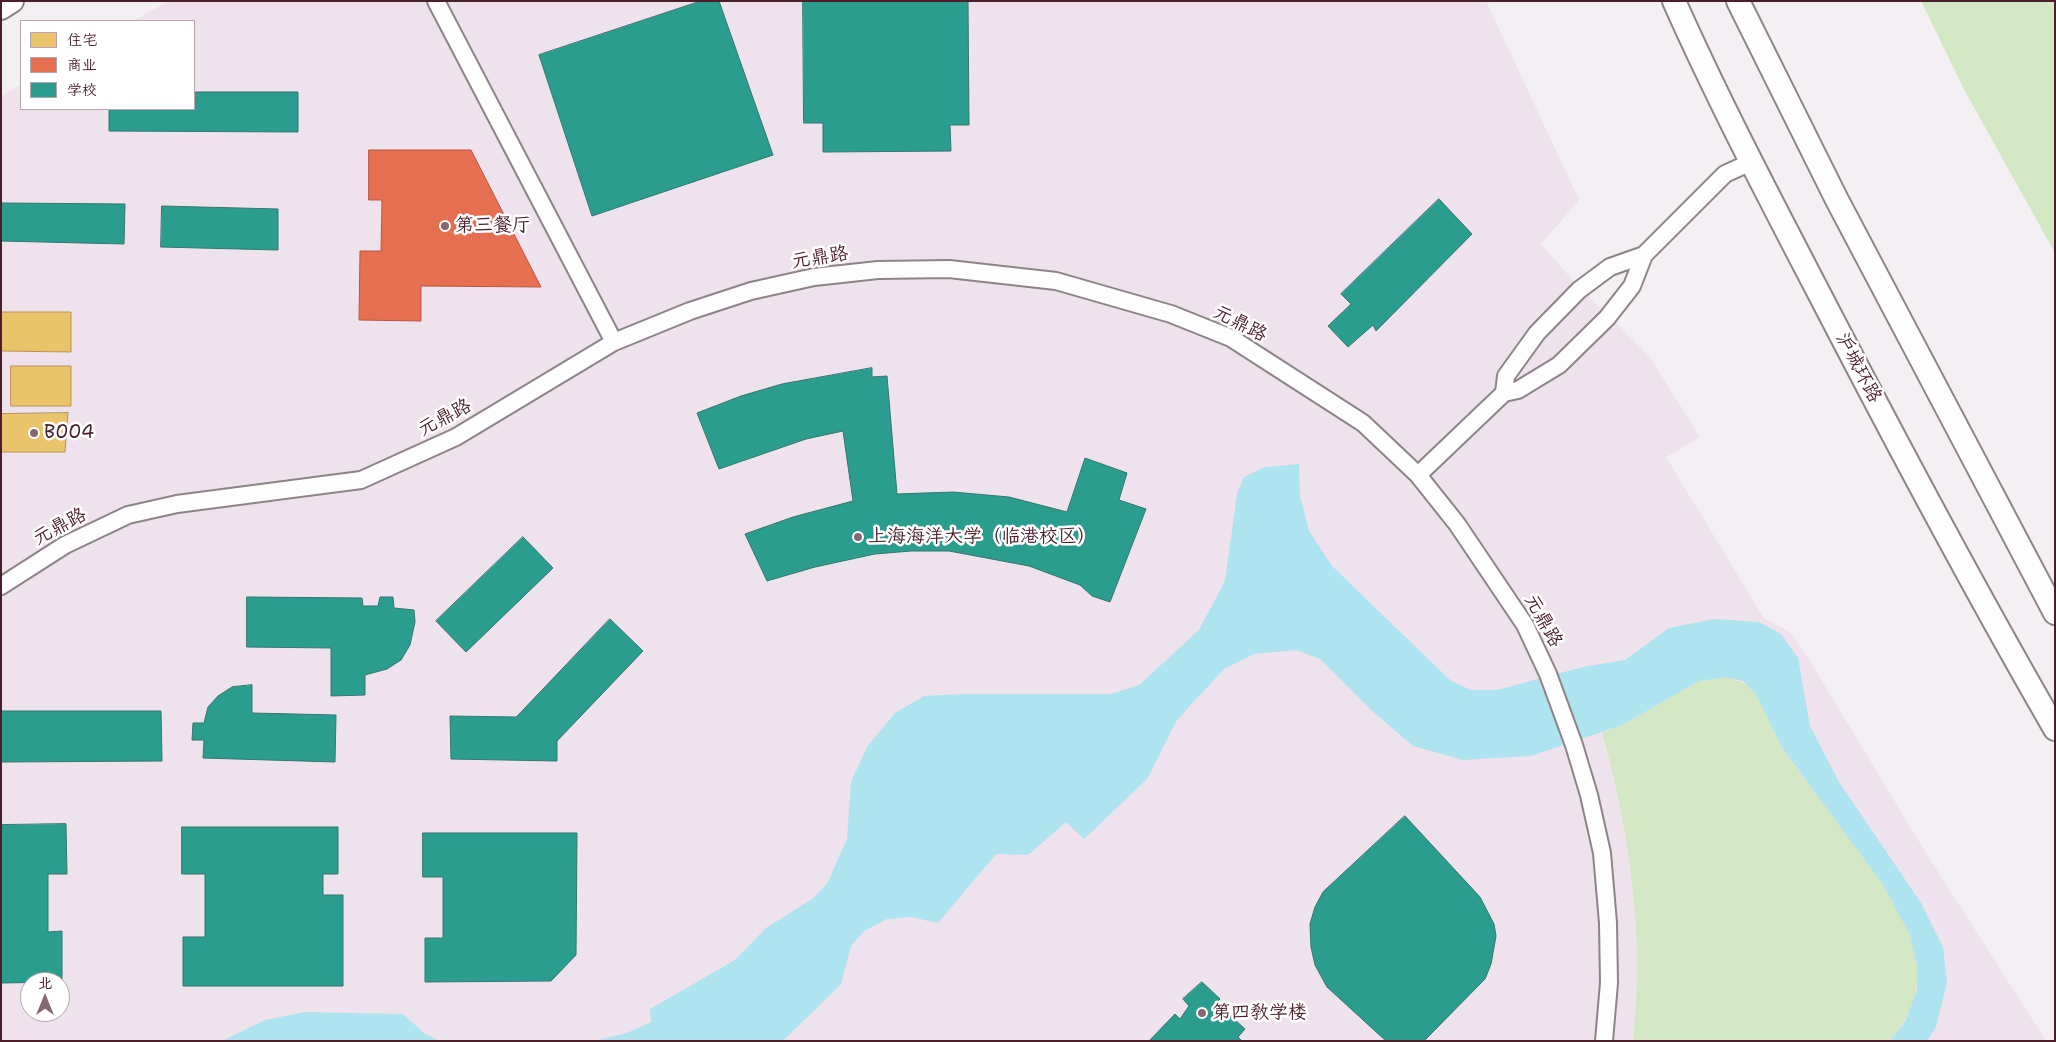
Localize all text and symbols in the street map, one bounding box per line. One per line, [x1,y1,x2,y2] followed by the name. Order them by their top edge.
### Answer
[20,20,195,110] legend
[67,30,97,50] text: 住宅
[67,55,97,75] text: 商业
[67,80,97,100] text: 学校
[455,215,531,237] place label: 第三餐厅
[439,220,451,232] marker: 第三餐厅
[790,242,850,274] street label: 元鼎路
[1209,301,1271,347] street label: 元鼎路
[1830,329,1886,407] street label: 沪城环路
[414,395,476,441] street label: 元鼎路
[44,422,94,444] place label: B004
[28,427,40,439] marker: B004
[29,504,91,550] street label: 元鼎路
[868,526,1096,548] place label: 上海海洋大学（临港校区）
[852,531,864,543] marker: 上海海洋大学（临港校区）
[1519,591,1567,651] street label: 元鼎路
[20,972,70,1022] north arrow
[38,974,52,992] text: 北
[1212,1002,1307,1024] place label: 第四教学楼
[1196,1007,1208,1019] marker: 第四教学楼

